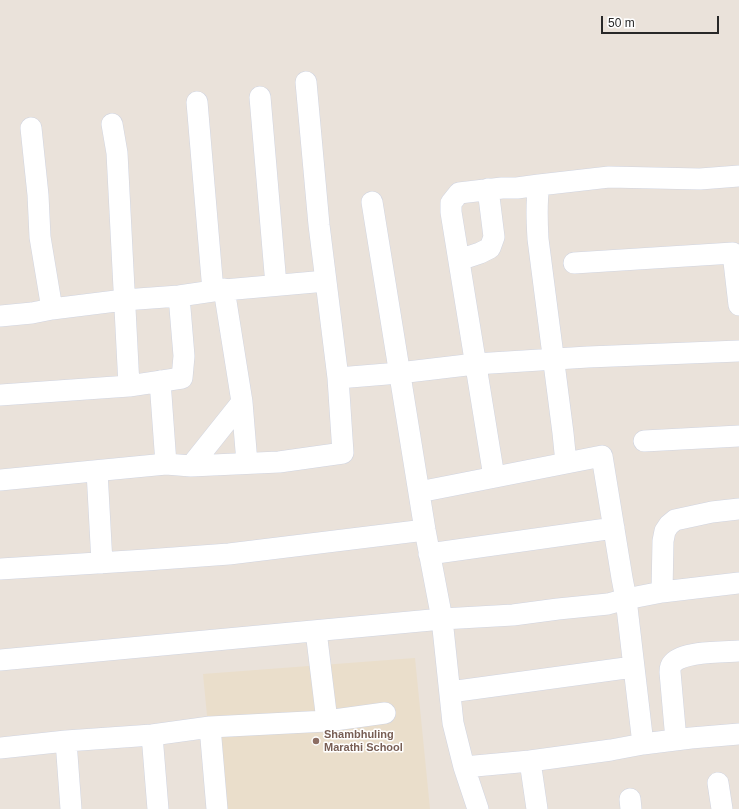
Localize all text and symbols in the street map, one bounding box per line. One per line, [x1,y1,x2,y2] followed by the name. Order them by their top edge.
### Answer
[603,8,721,34] scale bar
[608,16,635,30] text: 50 m
[324,728,403,754] place label: Shambhuling Marathi School
[311,736,321,746] marker: Shambhuling Marathi School

